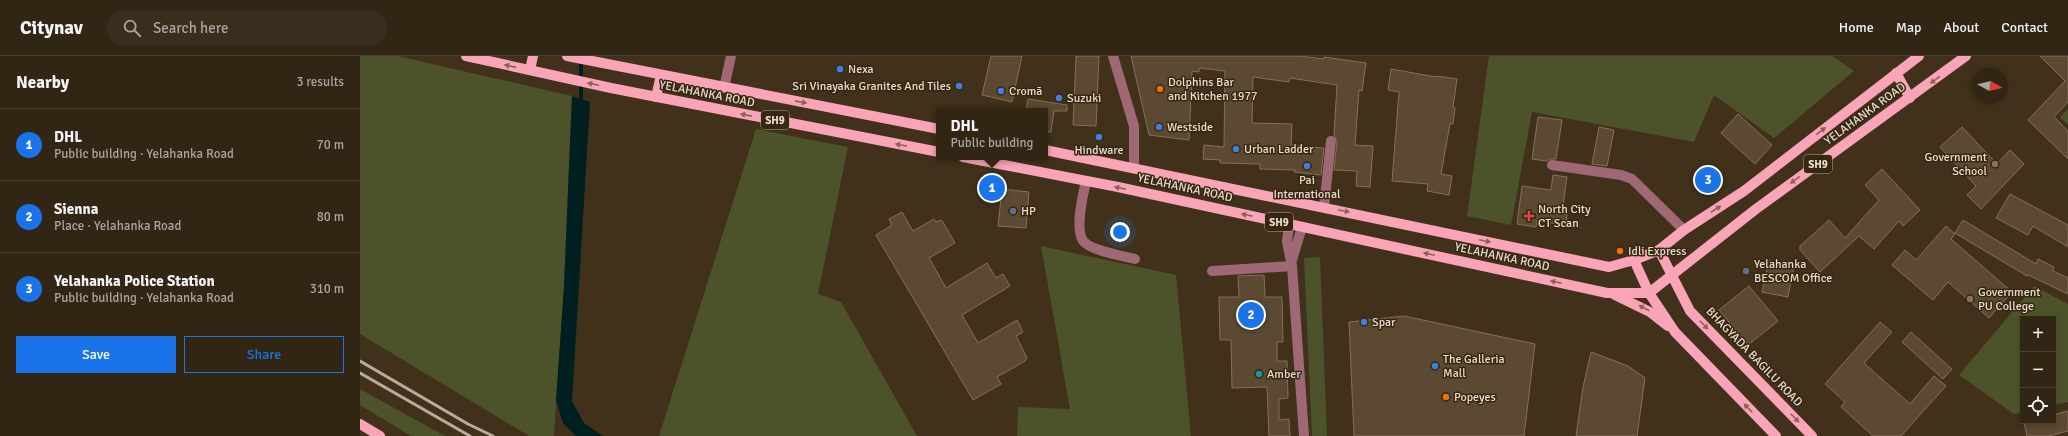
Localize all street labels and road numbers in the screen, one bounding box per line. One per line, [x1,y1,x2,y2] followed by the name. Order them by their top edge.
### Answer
[658,77,756,111] street label: YELAHANKA ROAD
[1821,79,1909,149] street label: YELAHANKA ROAD
[761,111,789,129] road number: SH9
[1804,155,1832,173] road number: SH9
[1136,171,1234,205] street label: YELAHANKA ROAD
[1265,213,1293,231] road number: SH9
[1453,240,1551,274] street label: YELAHANKA ROAD
[1703,304,1806,410] street label: BHAGYADA BAGILU ROAD

